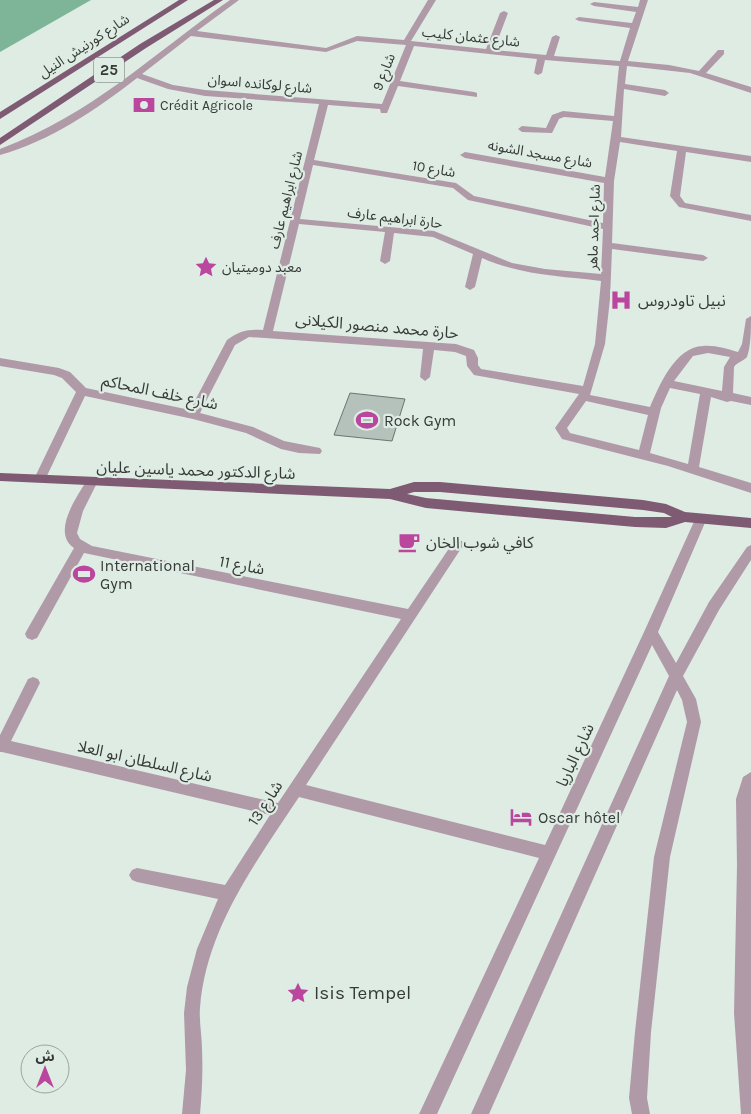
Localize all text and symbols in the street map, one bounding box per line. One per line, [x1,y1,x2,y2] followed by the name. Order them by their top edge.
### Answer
[35,10,134,83] street label: شارع كورنيش النيل
[421,23,521,53] street label: شارع عثمان كليب
[369,51,401,94] street label: شارع 9
[94,58,124,82] road number: 25
[207,71,313,99] street label: شارع لوكانده اسوان
[131,92,157,118] bank icon: Crédit Agricole
[160,97,253,114] place label: Crédit Agricole
[486,136,593,174] street label: شارع مسجد الشونه
[266,149,308,251] street label: شارع ابراهيم عارف
[411,157,457,183] street label: شارع 10
[584,184,606,271] street label: شارع احمد ماهر
[346,204,443,234] street label: حارة ابراهيم عارف
[193,254,219,280] place icon: معبد دوميتيان
[222,259,302,276] place label: معبد دوميتيان
[608,287,634,313] hospital icon: نبيل تاودروس
[638,291,726,310] place label: نبيل تاودروس
[295,309,459,343] street label: حارة محمد منصور الكيلانى
[100,370,220,417] street label: شارع خلف المحاكم
[354,407,380,433] sports icon: Rock Gym
[384,411,456,430] place label: Rock Gym
[96,457,296,486] street label: شارع الدكتور محمد ياسين عليان
[396,529,422,555] cafe icon: كافي شوب الخان
[426,533,534,554] place label: كافي شوب الخان
[217,551,266,582] street label: شارع 11
[100,556,195,593] place label: International Gym
[71,561,97,587] sports icon: International Gym
[552,720,601,791] street label: شارع الباريا
[75,736,214,789] street label: شارع السلطان ابو العلا
[243,777,289,831] street label: شارع 13
[508,804,534,830] hotel icon: Oscar hôtel
[538,808,621,827] place label: Oscar hôtel
[285,980,311,1006] place icon: Isis Tempel
[314,982,411,1004] place label: Isis Tempel
[20,1044,70,1094] north arrow
[35,1048,55,1065] text: ش

